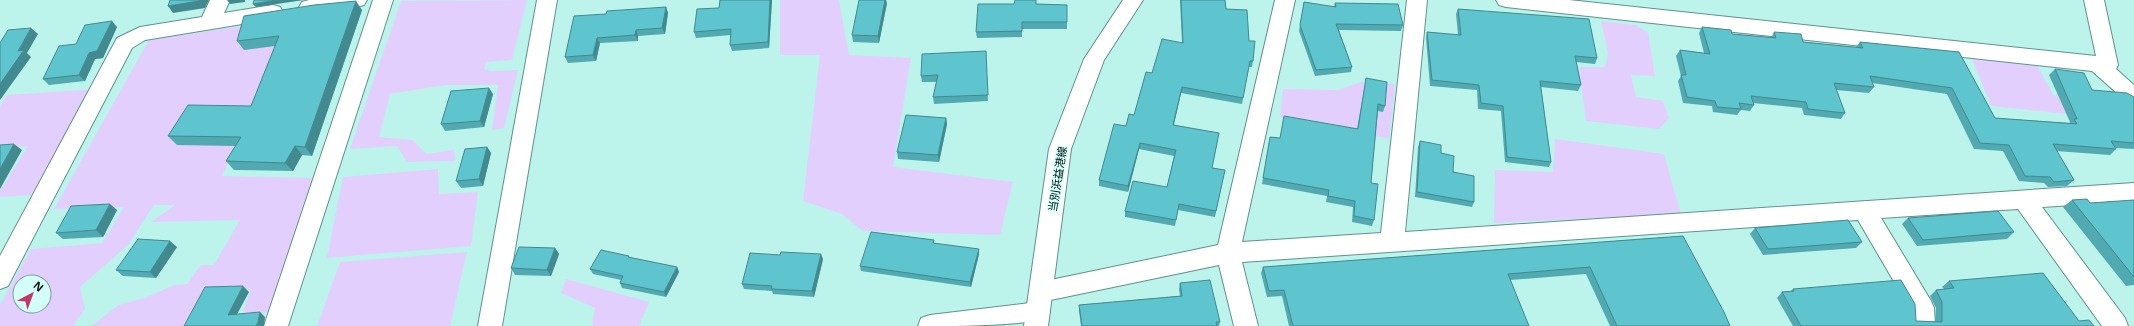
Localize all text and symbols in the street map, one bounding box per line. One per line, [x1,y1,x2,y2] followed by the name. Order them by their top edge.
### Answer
[1044,145,1070,213] street label: 当別浜益港線
[12,274,52,314] north arrow
[31,277,47,295] text: N

